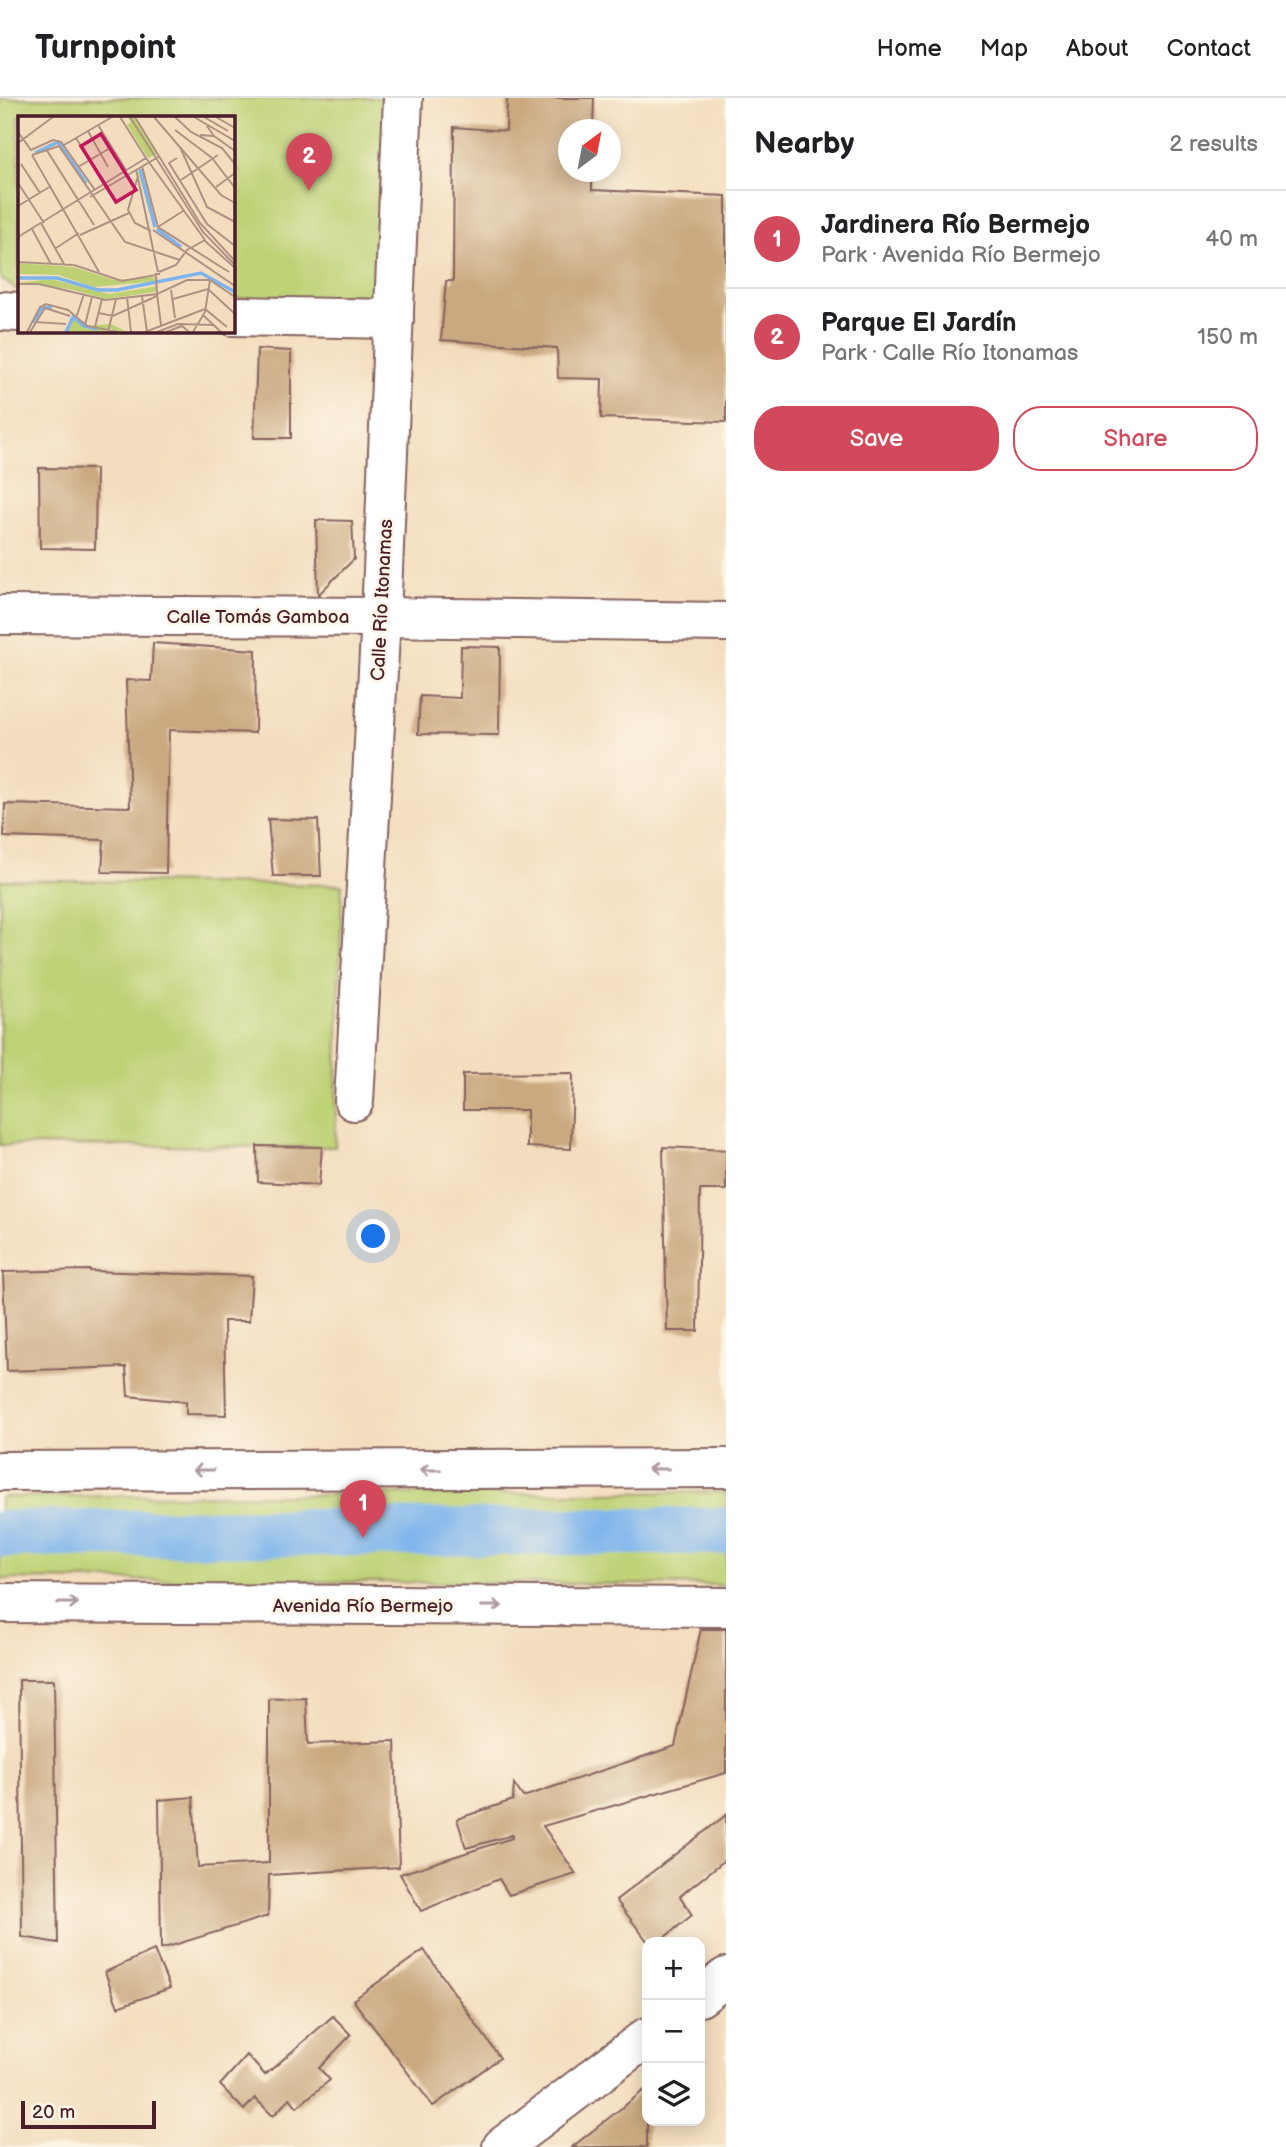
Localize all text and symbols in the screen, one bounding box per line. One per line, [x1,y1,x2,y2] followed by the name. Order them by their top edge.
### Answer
[35,28,176,68] text: Turnpoint
[877,34,942,63] text: Home
[980,34,1028,63] text: Map
[1066,34,1128,63] text: About
[1166,34,1251,63] text: Contact
[18,116,234,332] inset map
[558,119,621,182] north arrow
[754,126,854,162] text: Nearby
[1169,130,1258,158] text: 2 results
[286,133,332,191] pin: 2
[821,210,1090,241] text: Jardinera Río Bermejo
[772,225,782,253] text: 1
[1205,225,1258,253] text: 40 m
[821,241,1101,269] text: Park · Avenida Río Bermejo
[821,308,1017,339] text: Parque El Jardín
[770,323,784,351] text: 2
[1197,323,1258,351] text: 150 m
[821,339,1079,367] text: Park · Calle Río Itonamas
[754,406,999,471] button: Save
[1013,406,1258,471] button: Share
[367,518,398,682] street label: Calle Río Itonamas
[167,606,349,629] street label: Calle Tomás Gamboa
[356,1219,390,1253] your location
[647,1462,670,1476] one-way arrow
[192,1463,215,1477] one-way arrow
[419,1463,442,1476] one-way arrow
[340,1480,386,1538] pin: 1
[273,1595,453,1618] street label: Avenida Río Bermejo
[56,1596,79,1610] one-way arrow
[480,1599,503,1613] one-way arrow
[642,1937,705,2126] map controls
[642,1937,705,2000] button: +
[642,2000,705,2063] button: −
[642,2063,705,2126] button: layers
[21,2098,156,2130] scale bar
[32,2101,75,2124] text: 20 m

